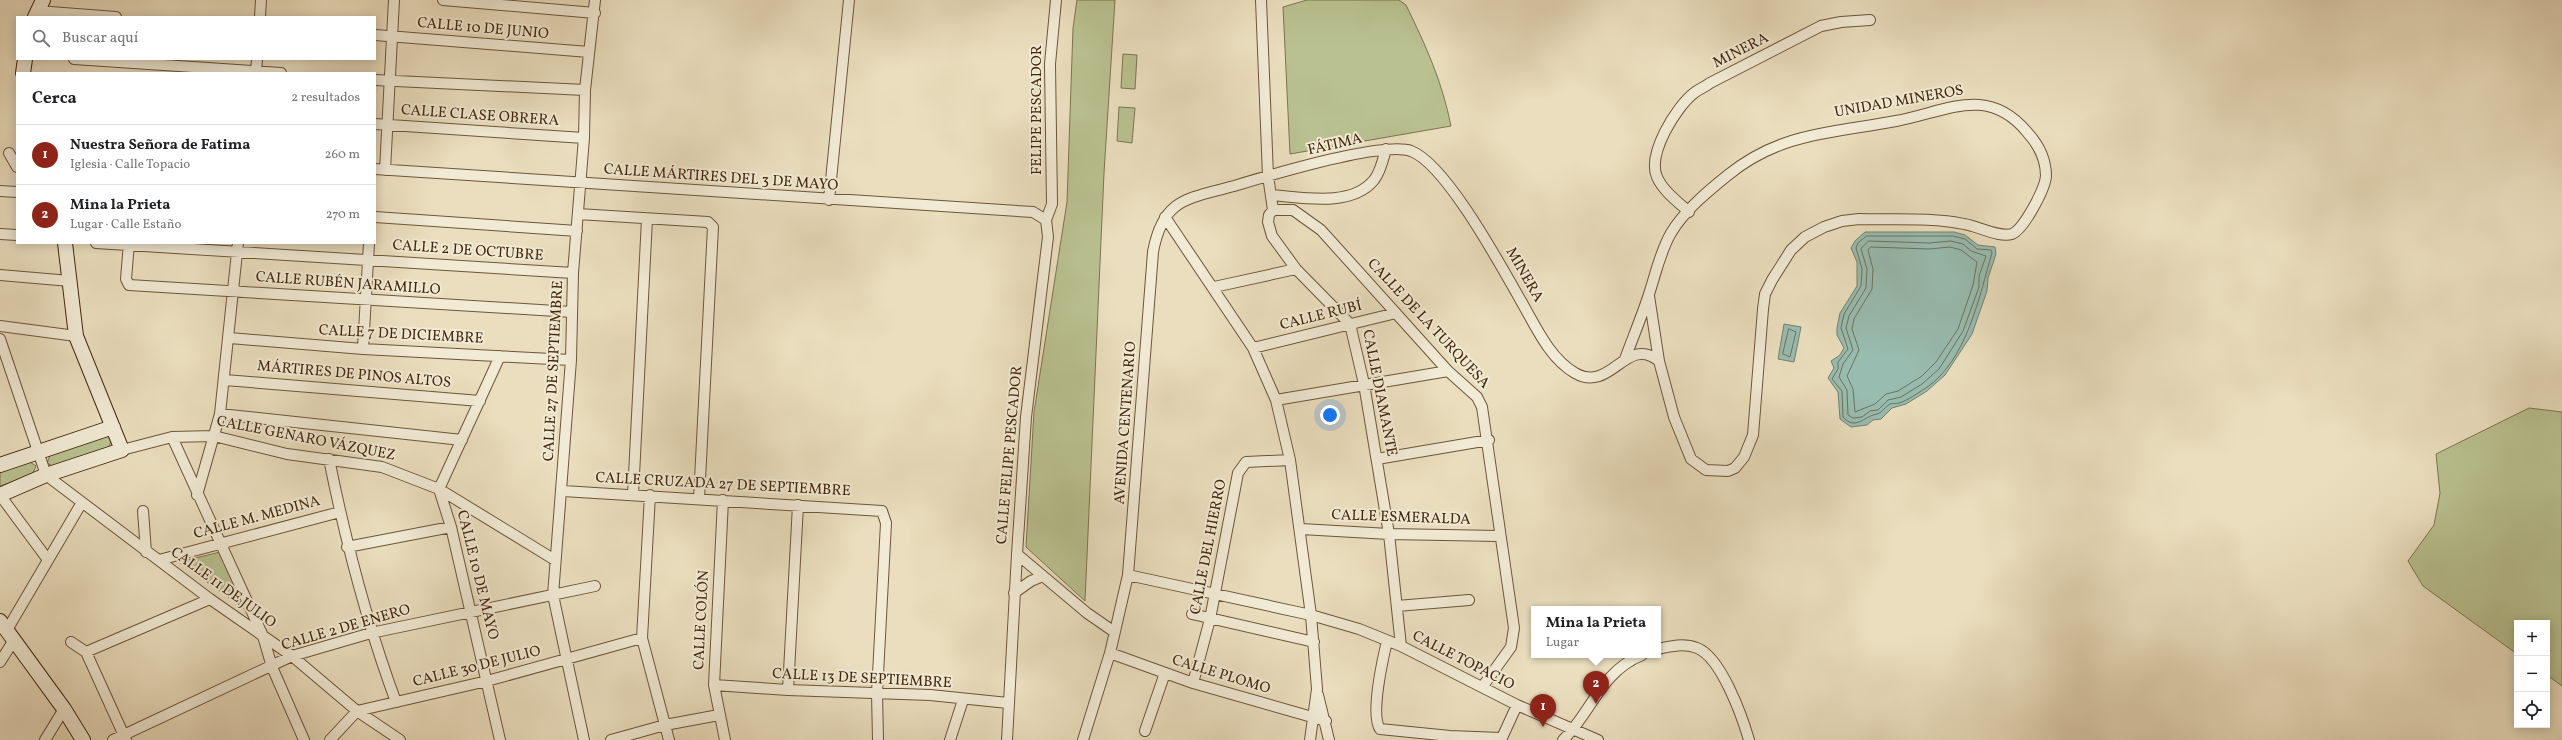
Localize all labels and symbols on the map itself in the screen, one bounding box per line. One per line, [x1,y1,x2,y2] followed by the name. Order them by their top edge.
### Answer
[416,13,550,45] street label: CALLE 10 DE JUNIO
[1709,28,1773,74] street label: MINERA
[1027,45,1048,175] street label: FELIPE PESCADOR
[1833,80,1965,124] street label: UNIDAD MINEROS
[400,100,560,132] street label: CALLE CLASE OBRERA
[1306,128,1365,161] street label: FÁTIMA
[603,159,839,197] street label: CALLE MÁRTIRES DEL 3 DE MAYO
[392,235,544,267] street label: CALLE 2 DE OCTUBRE
[1500,244,1548,307] street label: MINERA
[1362,254,1494,394] street label: CALLE DE LA TURQUESA
[255,267,441,301] street label: CALLE RUBÉN JARAMILLO
[539,280,569,462] street label: CALLE 27 DE SEPTIEMBRE
[1278,296,1364,336] street label: CALLE RUBÍ
[318,320,484,350] street label: CALLE 7 DE DICIEMBRE
[1356,328,1402,458] street label: CALLE DIAMANTE
[1110,341,1142,505] street label: AVENIDA CENTENARIO
[256,356,452,394] street label: MÁRTIRES DE PINOS ALTOS
[992,365,1028,545] street label: CALLE FELIPE PESCADOR
[1320,405,1340,425] your location
[215,411,397,467] street label: CALLE GENARO VÁZQUEZ
[595,468,851,502] street label: CALLE CRUZADA 27 DE SEPTIEMBRE
[1186,478,1232,616] street label: CALLE DEL HIERRO
[191,491,323,545] street label: CALLE M. MEDINA
[1331,505,1472,531] street label: CALLE ESMERALDA
[451,508,503,642] street label: CALLE 10 DE MAYO
[166,542,280,634] street label: CALLE 11 DE JULIO
[689,570,715,670] street label: CALLE COLÓN
[279,600,413,656] street label: CALLE 2 DE ENERO
[1408,626,1518,696] street label: CALLE TOPACIO
[411,641,543,693] street label: CALLE 30 DE JULIO
[1169,650,1273,700] street label: CALLE PLOMO
[772,664,952,694] street label: CALLE 13 DE SEPTIEMBRE
[1583,671,1609,704] pin: 2
[1530,694,1556,727] pin: 1

